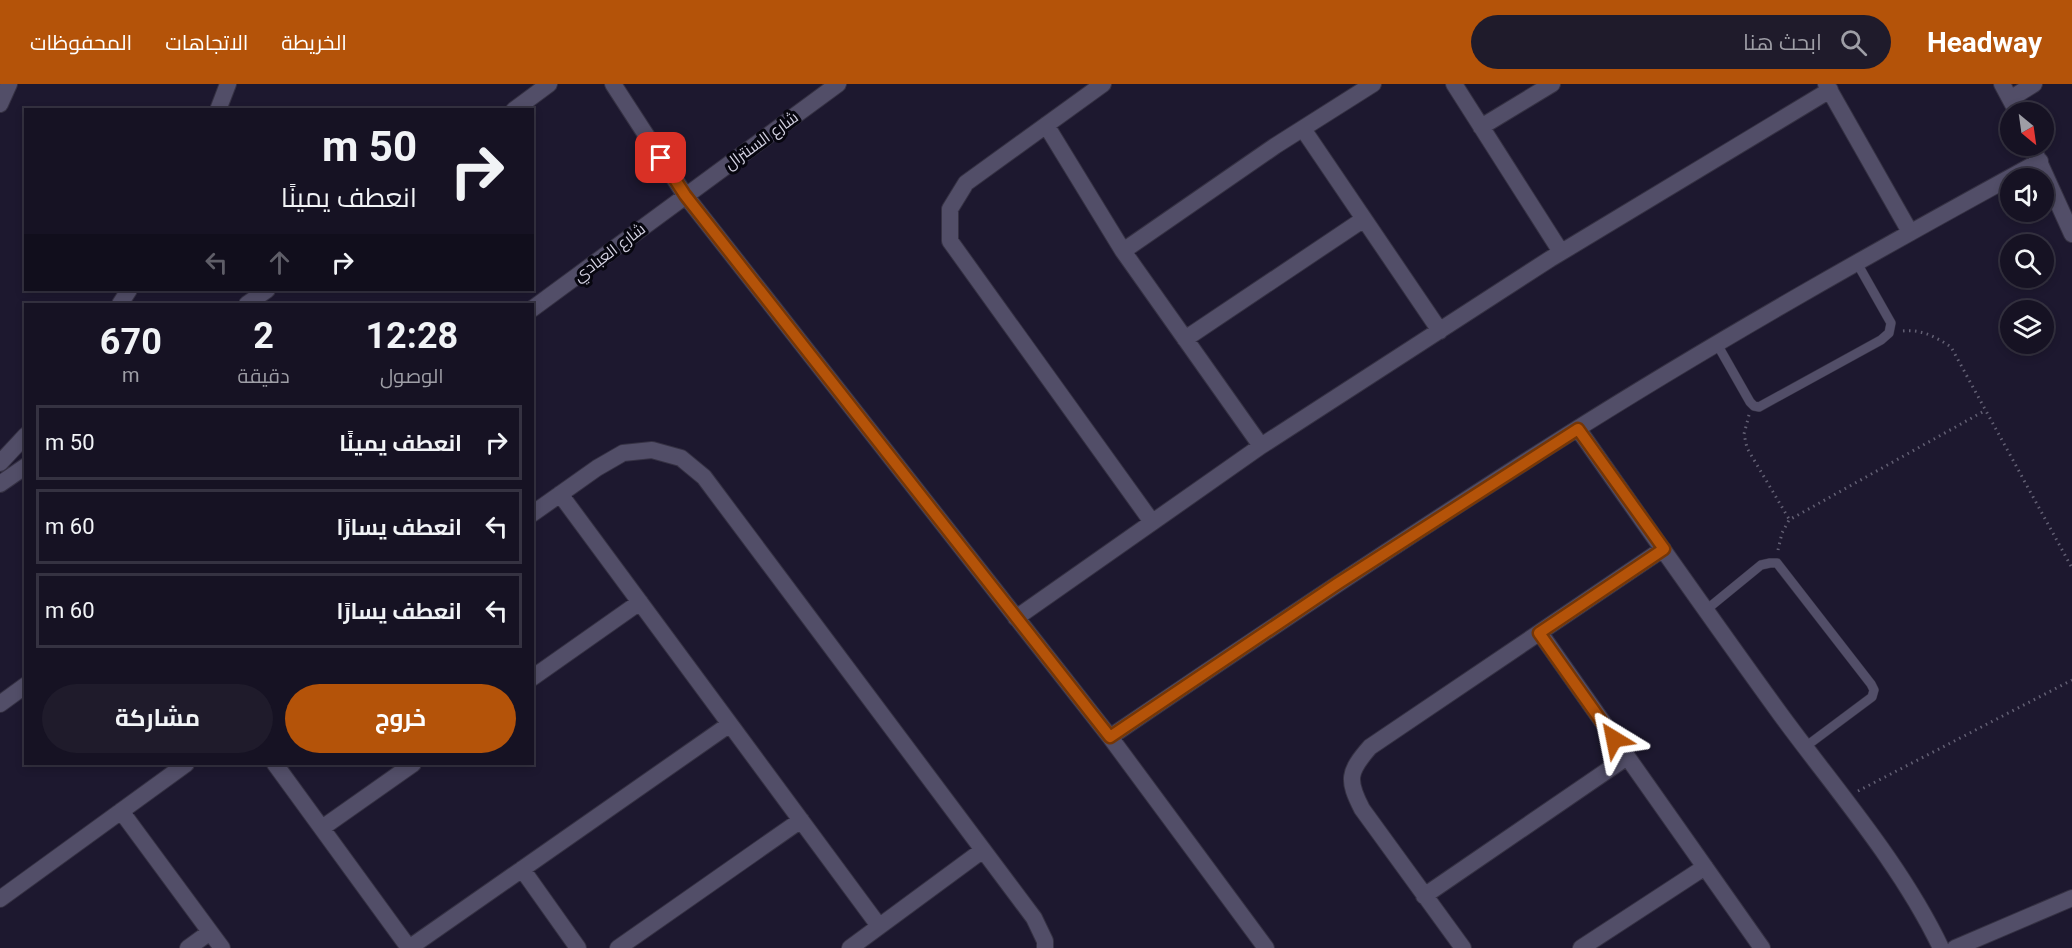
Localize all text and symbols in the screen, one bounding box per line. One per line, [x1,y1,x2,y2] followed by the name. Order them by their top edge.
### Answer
[1471,15,1891,69] search box
[1837,26,1870,59] icon: search
[1927,26,2042,59] text: Headway
[1743,30,1822,55] text: ابحث هنا
[30,31,132,55] text: المحفوظات
[165,31,248,55] text: الاتجاهات
[281,31,347,55] text: الخريطة
[2000,102,2054,156] north arrow
[2000,102,2054,354] map controls
[721,107,803,175] street label: شارع السنترال
[322,122,417,171] text: 50 m
[438,132,516,210] icon: right
[635,132,686,183] pin
[644,141,677,174] icon: arrive
[2000,168,2054,222] button: sound
[281,182,417,214] text: انعطف يمينًا
[570,219,652,289] street label: شارع العبادي
[2000,234,2054,288] button: search
[200,246,233,279] icon: left
[263,246,296,279] icon: ahead
[326,246,359,279] icon: right
[2000,300,2054,354] button: layers
[253,315,274,357] text: 2
[365,315,458,357] text: 12:28
[100,321,162,363] text: 670
[122,363,140,387] text: m
[238,364,290,388] text: دقيقة
[380,364,444,388] text: الوصول
[480,426,513,459] icon: right
[45,430,95,455] text: 50 m
[339,431,462,456] text: انعطف يمينًا
[480,510,513,543] icon: left
[45,514,95,539] text: 60 m
[337,515,462,540] text: انعطف يسارًا
[480,594,513,627] icon: left
[45,598,95,623] text: 60 m
[337,599,462,624] text: انعطف يسارًا
[42,684,273,753] button: مشاركة
[285,684,516,753] button: خروج
[1582,707,1646,771] position arrow

